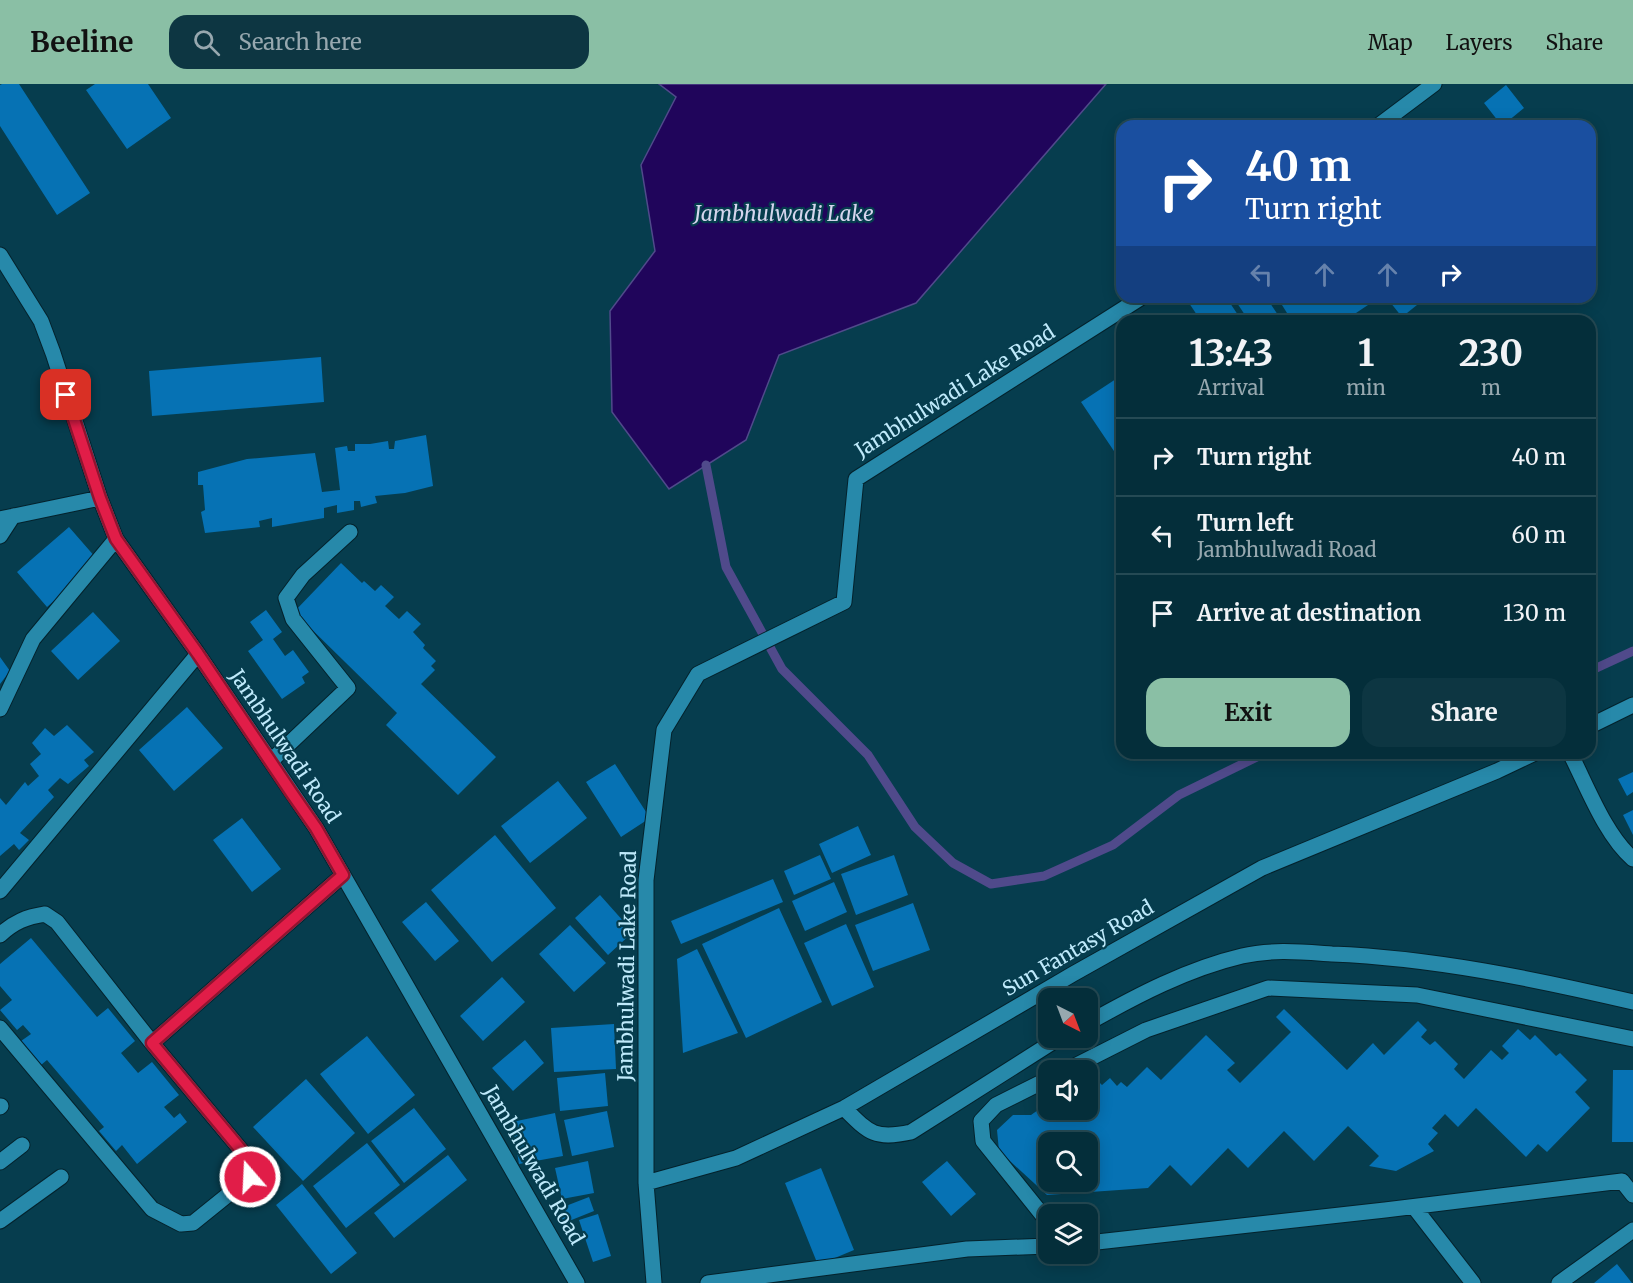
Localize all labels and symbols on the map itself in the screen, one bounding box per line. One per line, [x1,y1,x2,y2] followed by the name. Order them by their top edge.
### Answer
[692,200,874,227] water label: Jambhulwadi Lake
[849,319,1059,463] street label: Jambhulwadi Lake Road
[40,369,91,420] pin
[224,663,346,827] street label: Jambhulwadi Road
[612,850,641,1083] street label: Jambhulwadi Lake Road
[998,894,1158,1001] street label: Sun Fantasy Road
[1038,988,1098,1048] north arrow
[478,1080,590,1249] street label: Jambhulwadi Road
[218,1145,282,1209] position arrow

